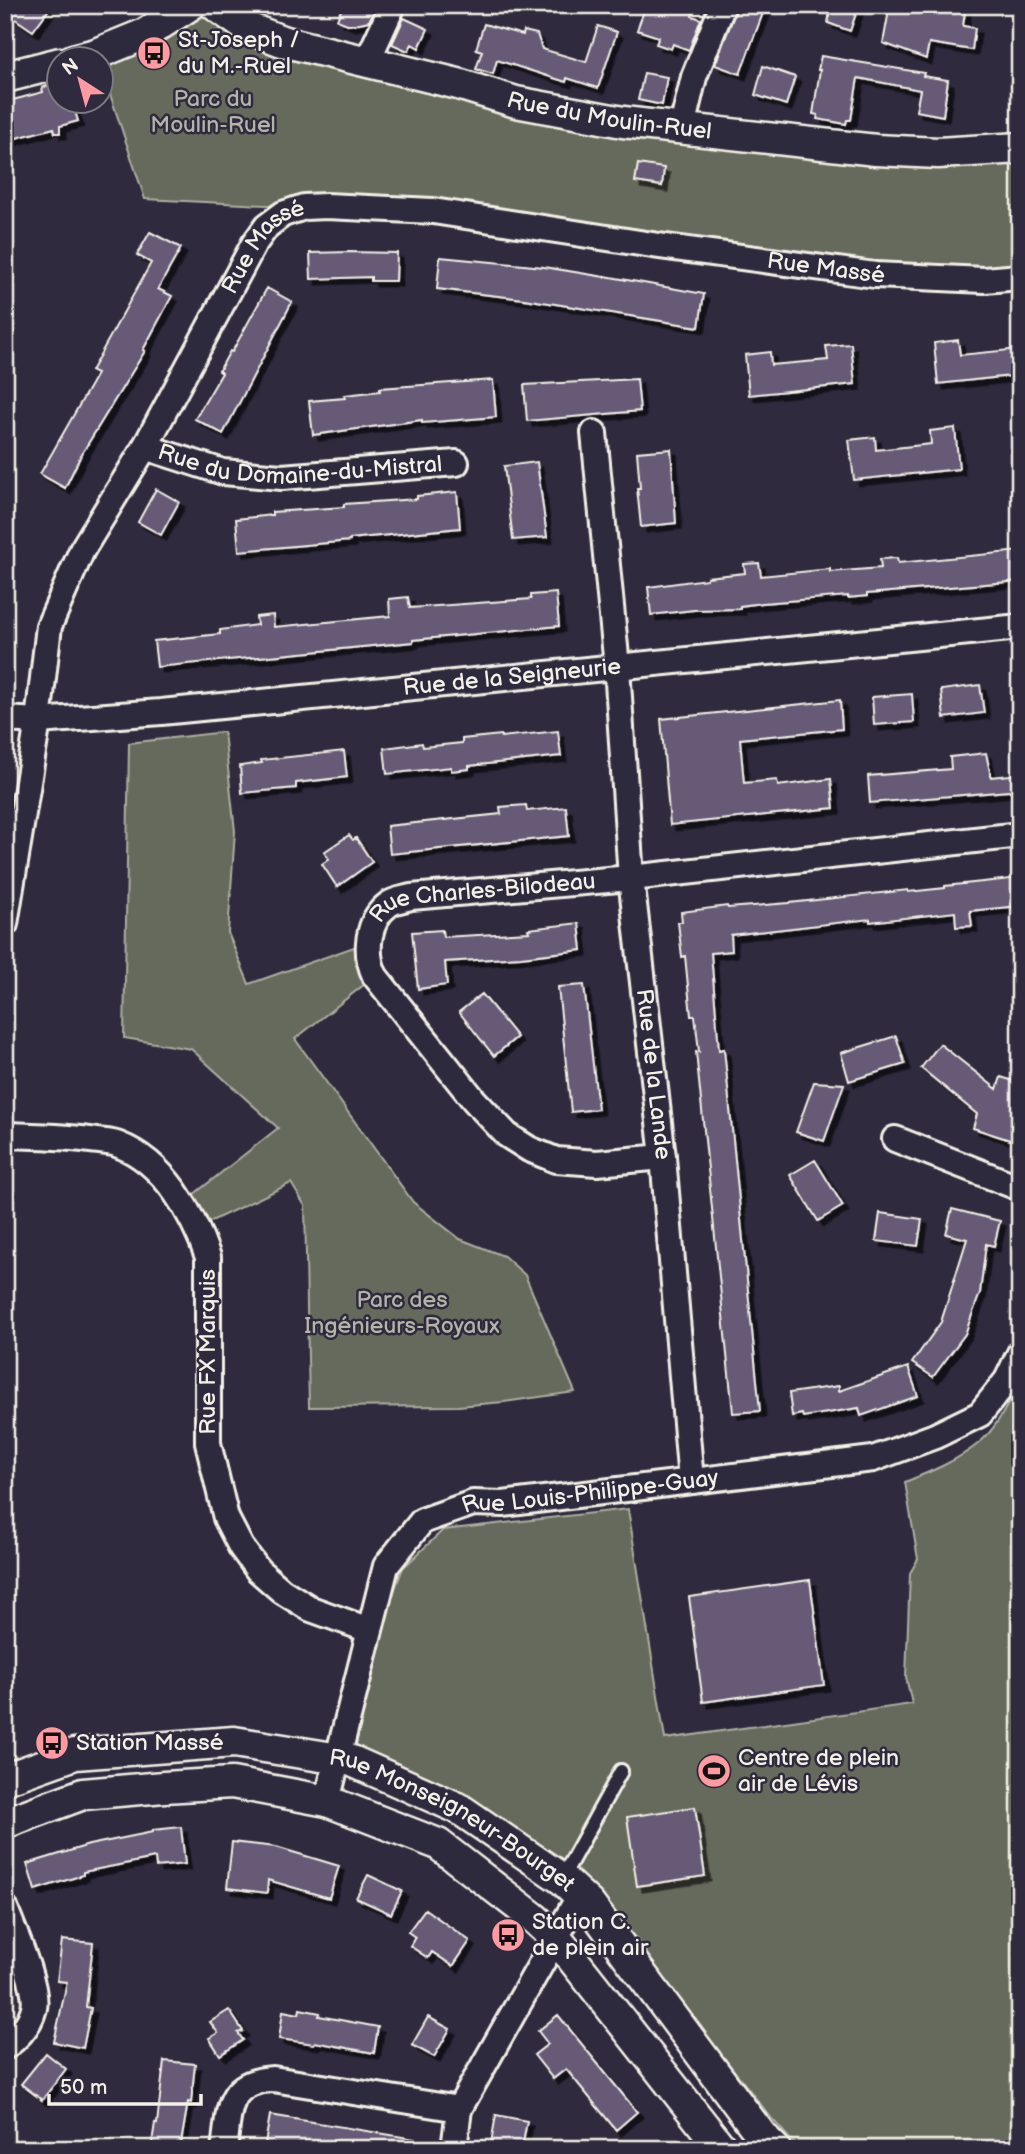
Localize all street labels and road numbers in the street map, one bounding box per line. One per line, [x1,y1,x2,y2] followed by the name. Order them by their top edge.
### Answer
[503,86,713,146] street label: Rue du Moulin-Ruel
[216,194,308,299] street label: Rue Massé
[765,247,886,289] street label: Rue Massé
[154,438,443,491] street label: Rue du Domaine-du-Mistral
[402,653,622,702] street label: Rue de la Seigneurie
[364,867,597,928] street label: Rue Charles-Bilodeau
[630,987,677,1161] street label: Rue de la Lande
[194,1269,222,1435] street label: Rue FX Marquis
[458,1464,721,1520] street label: Rue Louis-Philippe-Guay
[327,1744,581,1898] street label: Rue Monseigneur-Bourget

